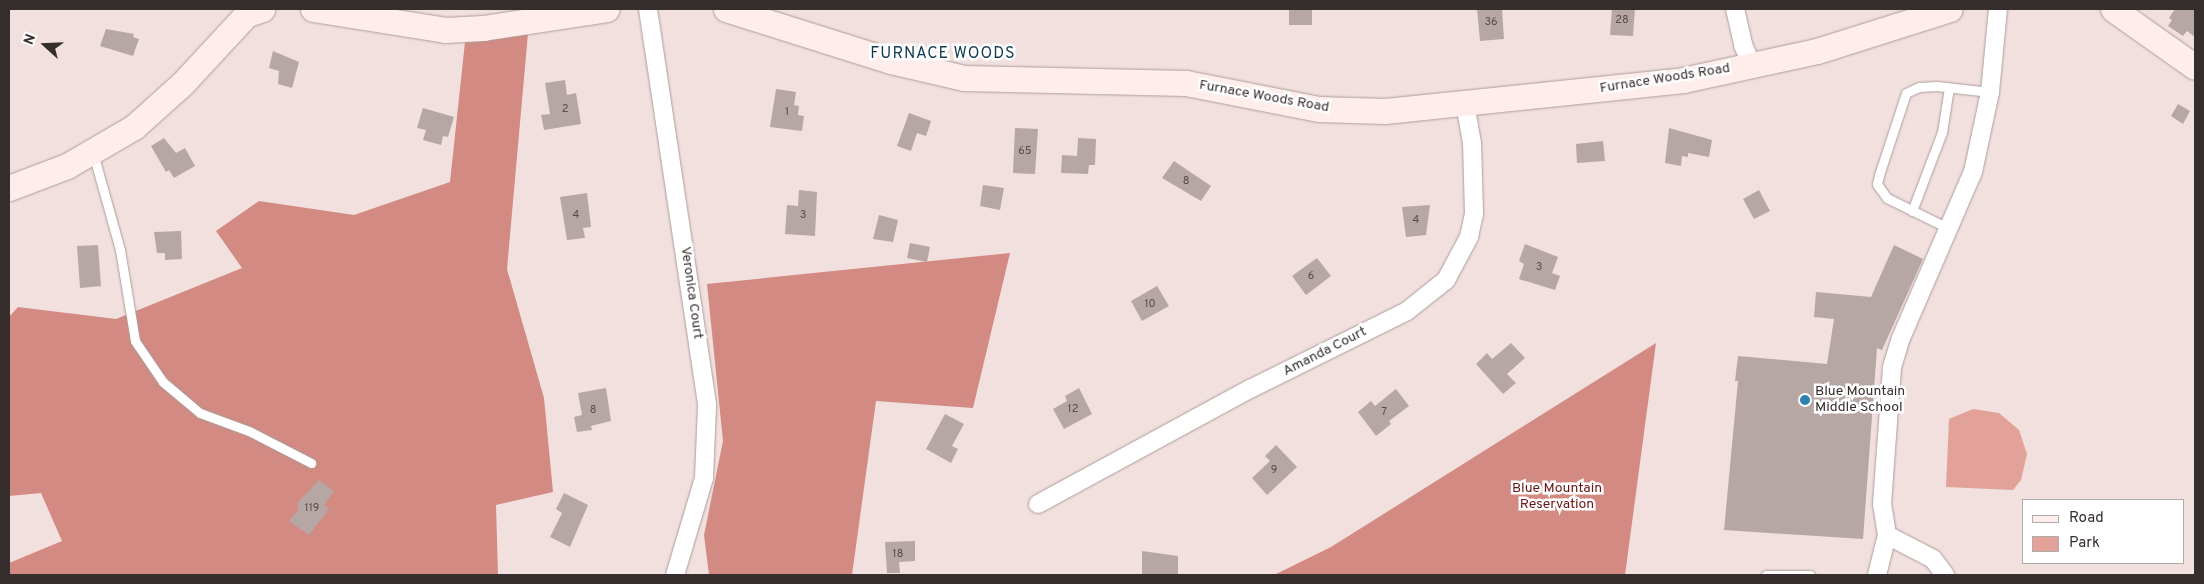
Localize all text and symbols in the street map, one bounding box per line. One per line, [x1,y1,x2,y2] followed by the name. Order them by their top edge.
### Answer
[1615,13,1629,27] house number: 28
[1484,15,1498,29] house number: 36
[20,20,70,70] north arrow
[21,32,40,47] text: N
[869,44,1017,64] district label: FURNACE WOODS
[1599,60,1731,98] street label: Furnace Woods Road
[1198,77,1330,117] street label: Furnace Woods Road
[562,102,568,116] house number: 2
[785,105,789,119] house number: 1
[1018,144,1032,158] house number: 65
[1183,174,1189,188] house number: 8
[573,208,579,222] house number: 4
[800,208,806,222] house number: 3
[1413,213,1419,227] house number: 4
[676,246,706,340] street label: Veronica Court
[1536,260,1542,274] house number: 3
[1308,269,1314,283] house number: 6
[1144,297,1156,311] house number: 10
[1280,324,1370,380] street label: Amanda Court
[1815,384,1905,417] place label: Blue Mountain Middle School
[1799,394,1811,406] marker: Blue Mountain Middle School
[1068,402,1078,416] house number: 12
[590,403,596,417] house number: 8
[1381,405,1387,419] house number: 7
[1271,463,1277,477] house number: 9
[1512,481,1602,514] park label: Blue Mountain Reservation
[2022,499,2184,564] legend
[305,501,319,515] house number: 119
[2069,509,2104,528] text: Road
[2069,534,2100,553] text: Park
[893,547,903,561] house number: 18

